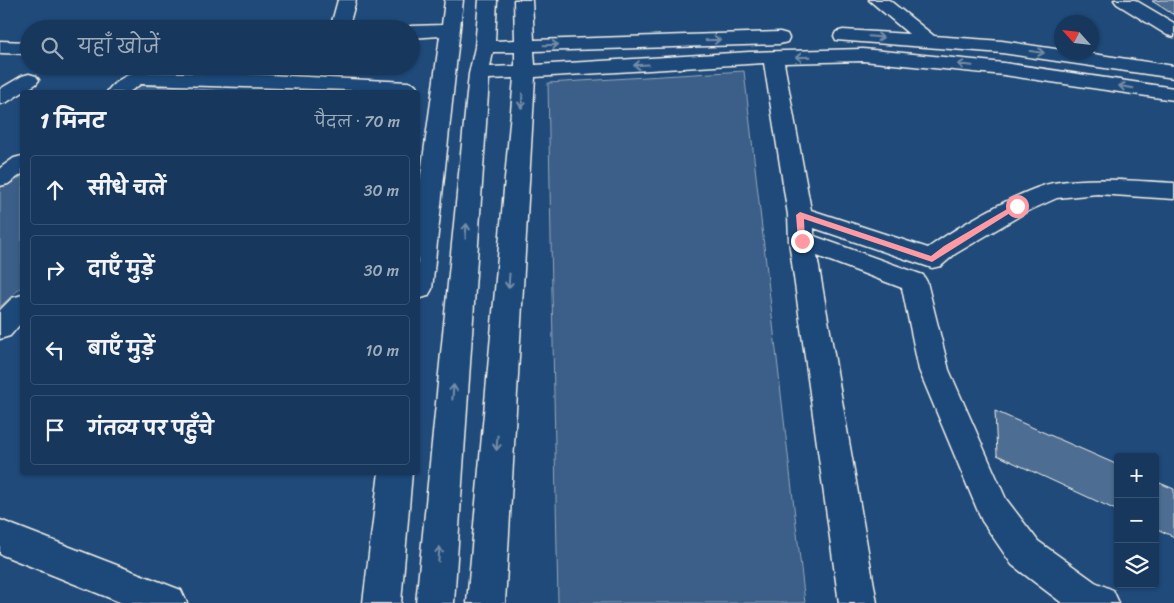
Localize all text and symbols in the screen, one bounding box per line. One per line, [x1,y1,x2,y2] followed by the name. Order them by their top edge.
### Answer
[1054,15,1099,60] north arrow
[20,20,420,75] search box
[78,30,160,63] text: यहाँ खोजें
[867,32,883,41] one-way arrow
[38,34,66,62] icon: search
[705,36,721,45] one-way arrow
[543,41,559,50] one-way arrow
[1029,48,1045,58] one-way arrow
[795,52,811,61] one-way arrow
[633,60,649,69] one-way arrow
[957,60,973,70] one-way arrow
[1118,82,1134,92] one-way arrow
[518,93,527,109] one-way arrow
[40,102,105,140] text: 1 मिनट
[315,107,400,136] text: पैदल · 70 m
[88,172,166,205] text: सीधे चलें
[41,176,69,204] icon: ahead
[364,176,399,205] text: 30 m
[1006,195,1029,218] route start
[461,223,471,239] one-way arrow
[791,230,814,253] route end
[88,252,154,285] text: दाएँ मुड़ें
[41,256,69,284] icon: right
[364,256,399,285] text: 30 m
[505,272,514,288] one-way arrow
[88,332,155,365] text: बाएँ मुड़ें
[41,336,69,364] icon: left
[366,336,399,365] text: 10 m
[448,385,457,401] one-way arrow
[88,412,213,445] text: गंतव्य पर पहुँचे
[41,416,69,444] icon: arrive
[493,434,502,450] one-way arrow
[1114,453,1159,588] map controls
[1114,453,1159,498] button: +
[1114,498,1159,543] button: −
[1114,543,1159,588] button: layers
[434,547,444,563] one-way arrow

